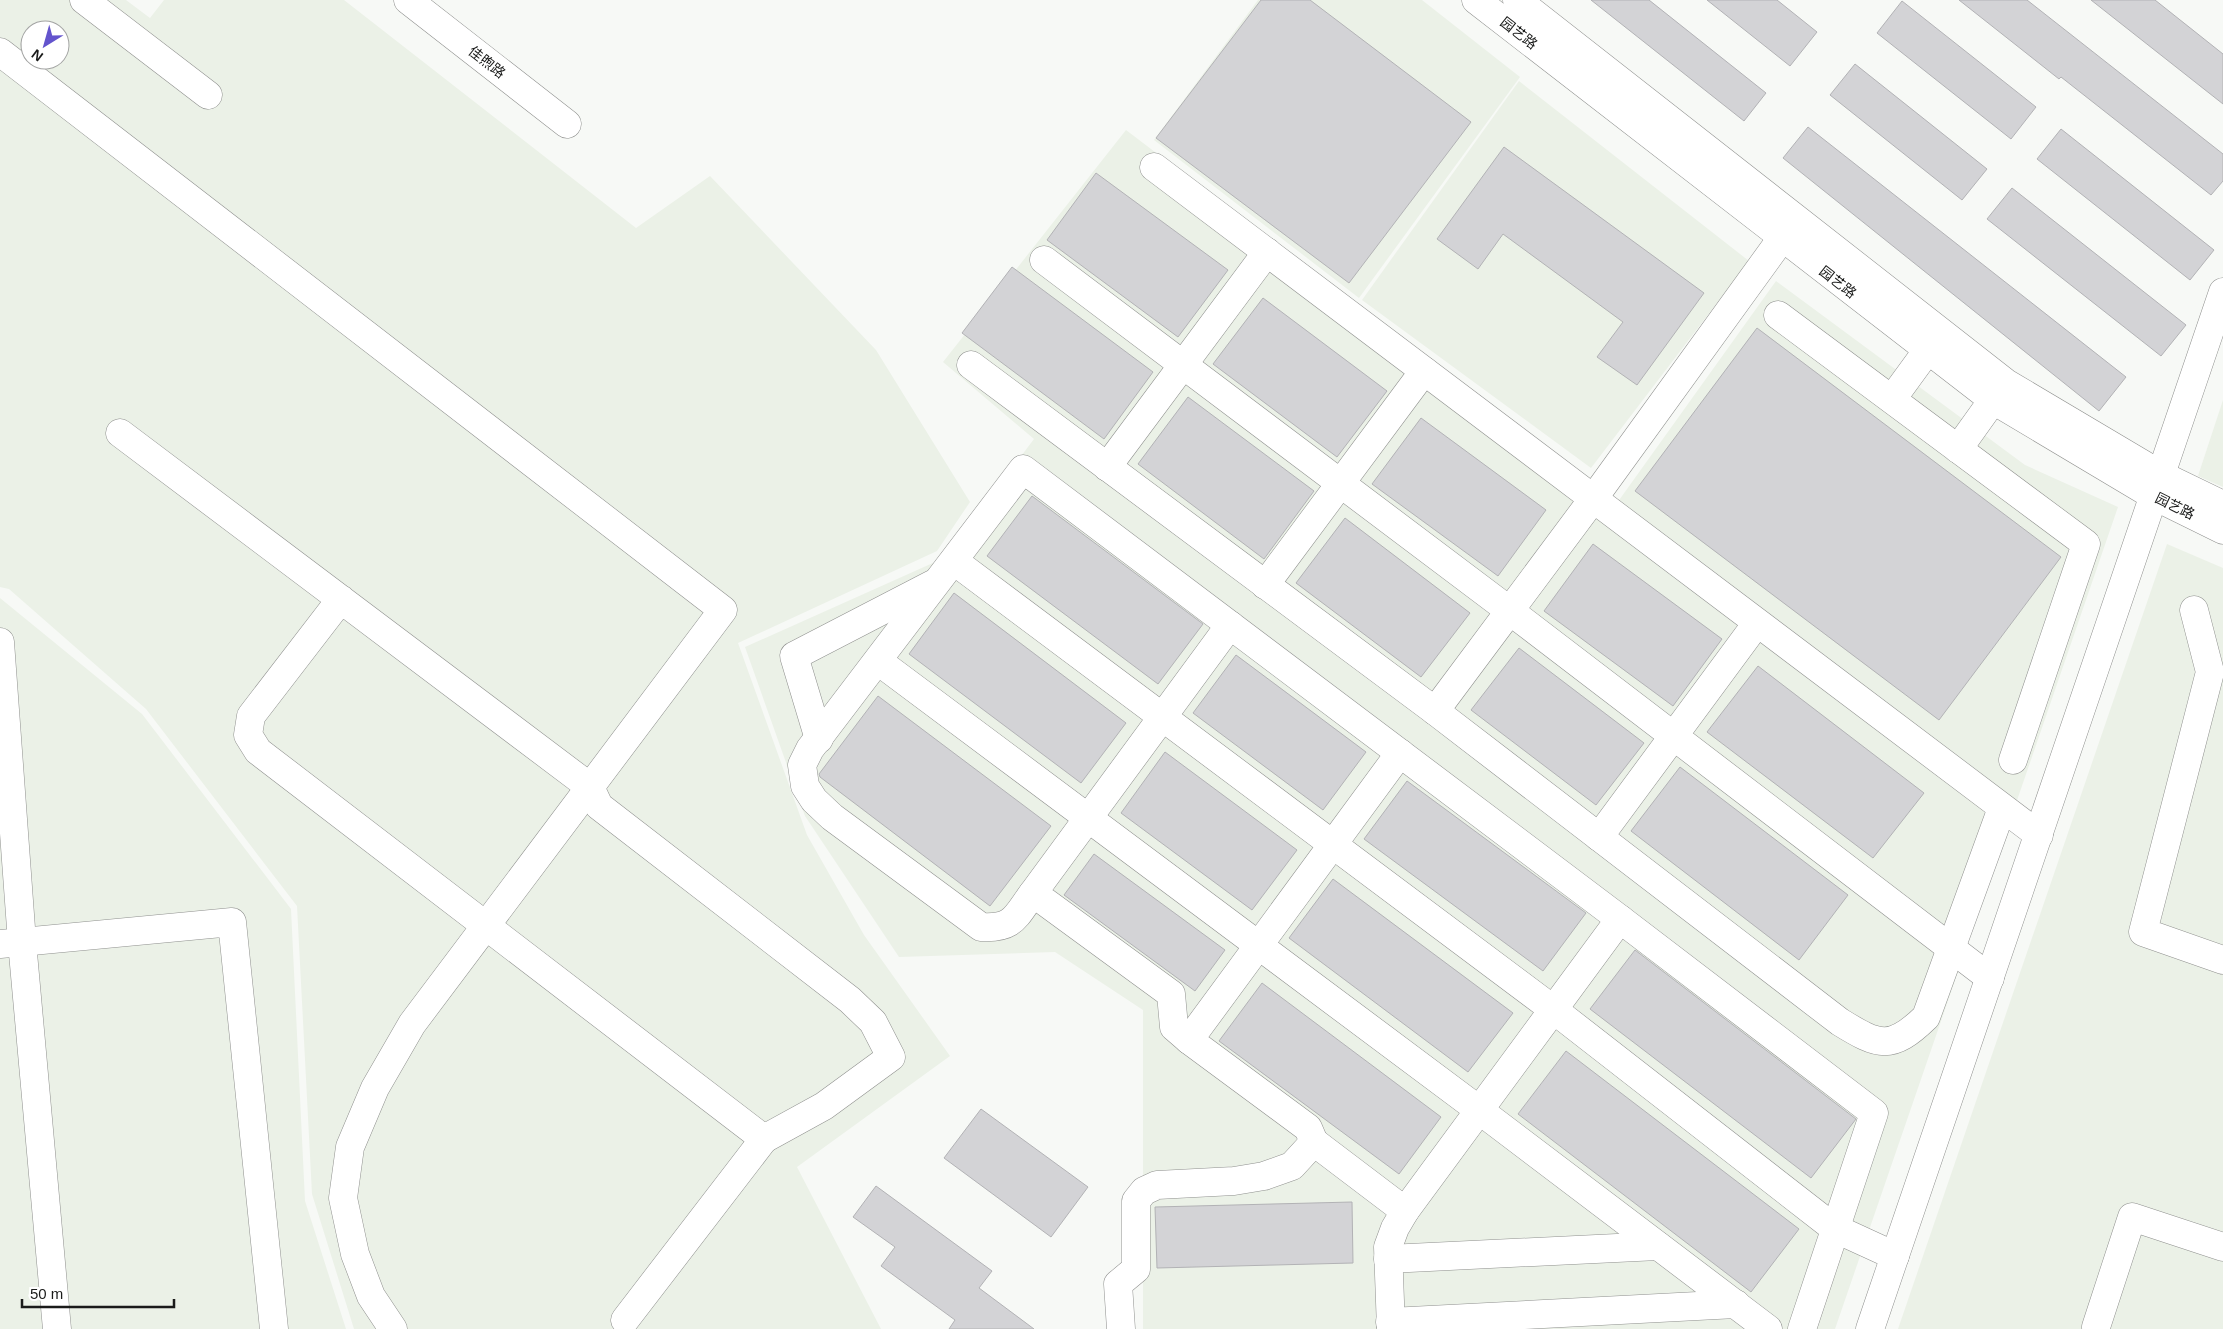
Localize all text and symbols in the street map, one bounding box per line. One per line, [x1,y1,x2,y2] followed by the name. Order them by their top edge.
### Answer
[1498,14,1540,52] street label: 园艺路
[20,20,70,70] north arrow
[466,43,508,81] street label: 佳煦路
[28,46,46,65] text: N
[1817,263,1859,301] street label: 园艺路
[2153,490,2197,522] street label: 园艺路
[22,1276,175,1308] scale bar
[30,1285,63,1302] text: 50 m

